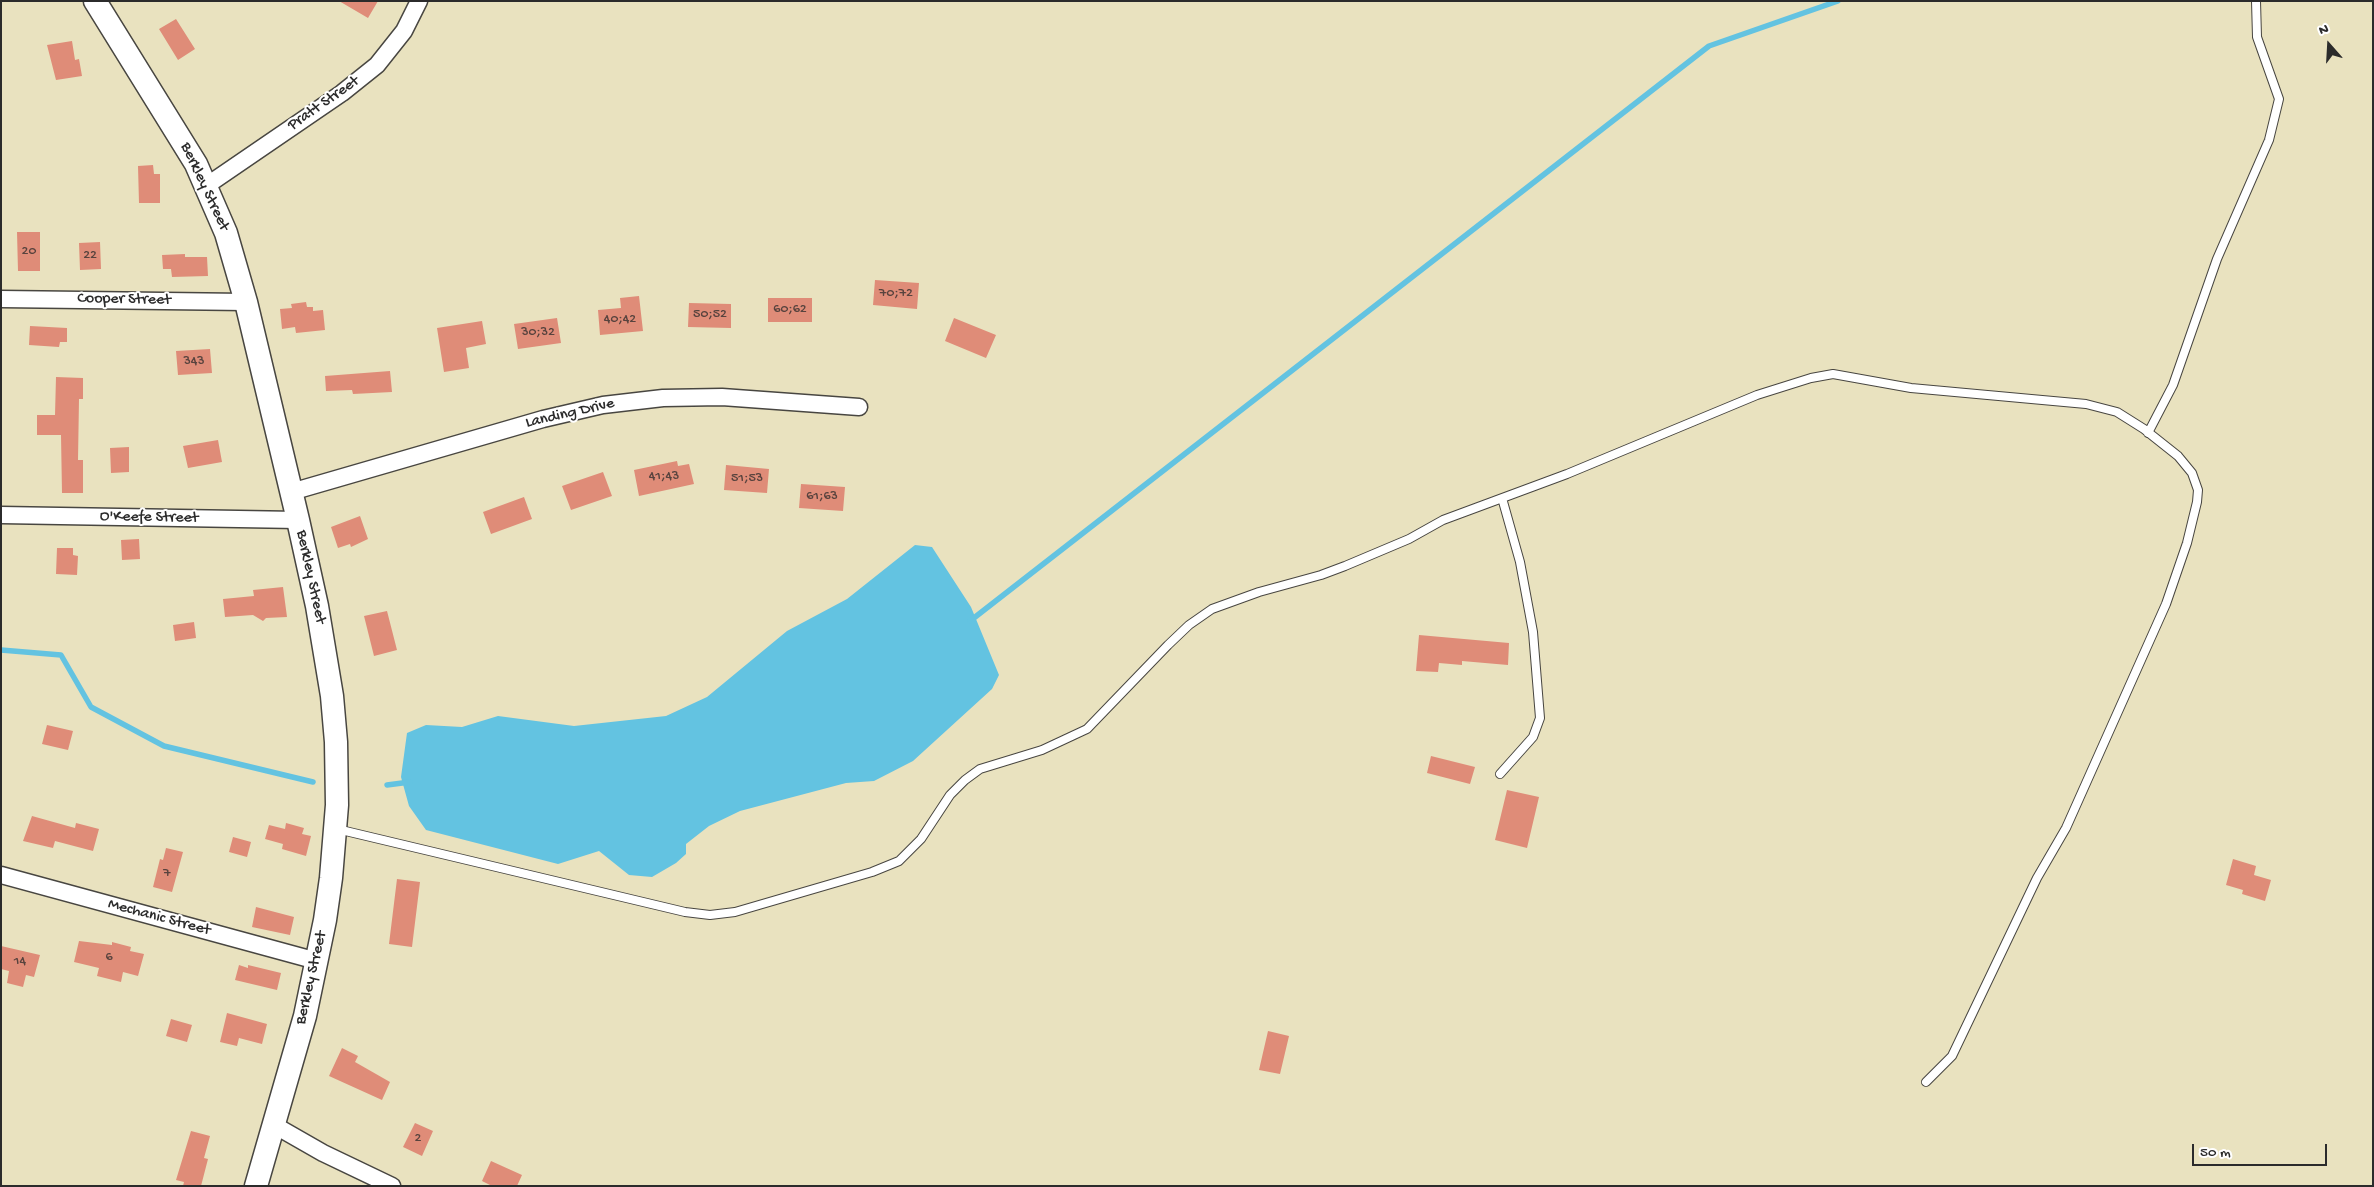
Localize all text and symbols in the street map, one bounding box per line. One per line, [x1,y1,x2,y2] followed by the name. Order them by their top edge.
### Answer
[2304,20,2354,70] north arrow
[2317,21,2331,40] text: N
[285,72,363,136] street label: Pratt Street
[175,140,233,234] street label: Berkley Street
[22,244,36,260] house number: 20
[83,248,97,264] house number: 22
[879,286,913,302] house number: 70;72
[77,290,171,310] street label: Cooper Street
[773,302,807,318] house number: 60;62
[693,307,727,323] house number: 50;52
[604,312,636,328] house number: 40;42
[521,325,555,341] house number: 30;32
[183,354,205,370] house number: 343
[524,394,616,434] street label: Landing Drive
[649,469,679,485] house number: 41;43
[731,471,763,487] house number: 51;53
[806,489,838,505] house number: 61;63
[100,508,198,528] street label: O'Keefe Street
[291,528,329,626] street label: Berkley Street
[163,866,171,882] house number: 7
[106,895,212,941] street label: Mechanic Street
[292,929,332,1027] street label: Berkley Street
[105,950,113,966] house number: 6
[14,954,26,970] house number: 14
[415,1131,421,1147] house number: 2
[2194,1134,2329,1166] scale bar
[2200,1144,2231,1162] text: 50 m

